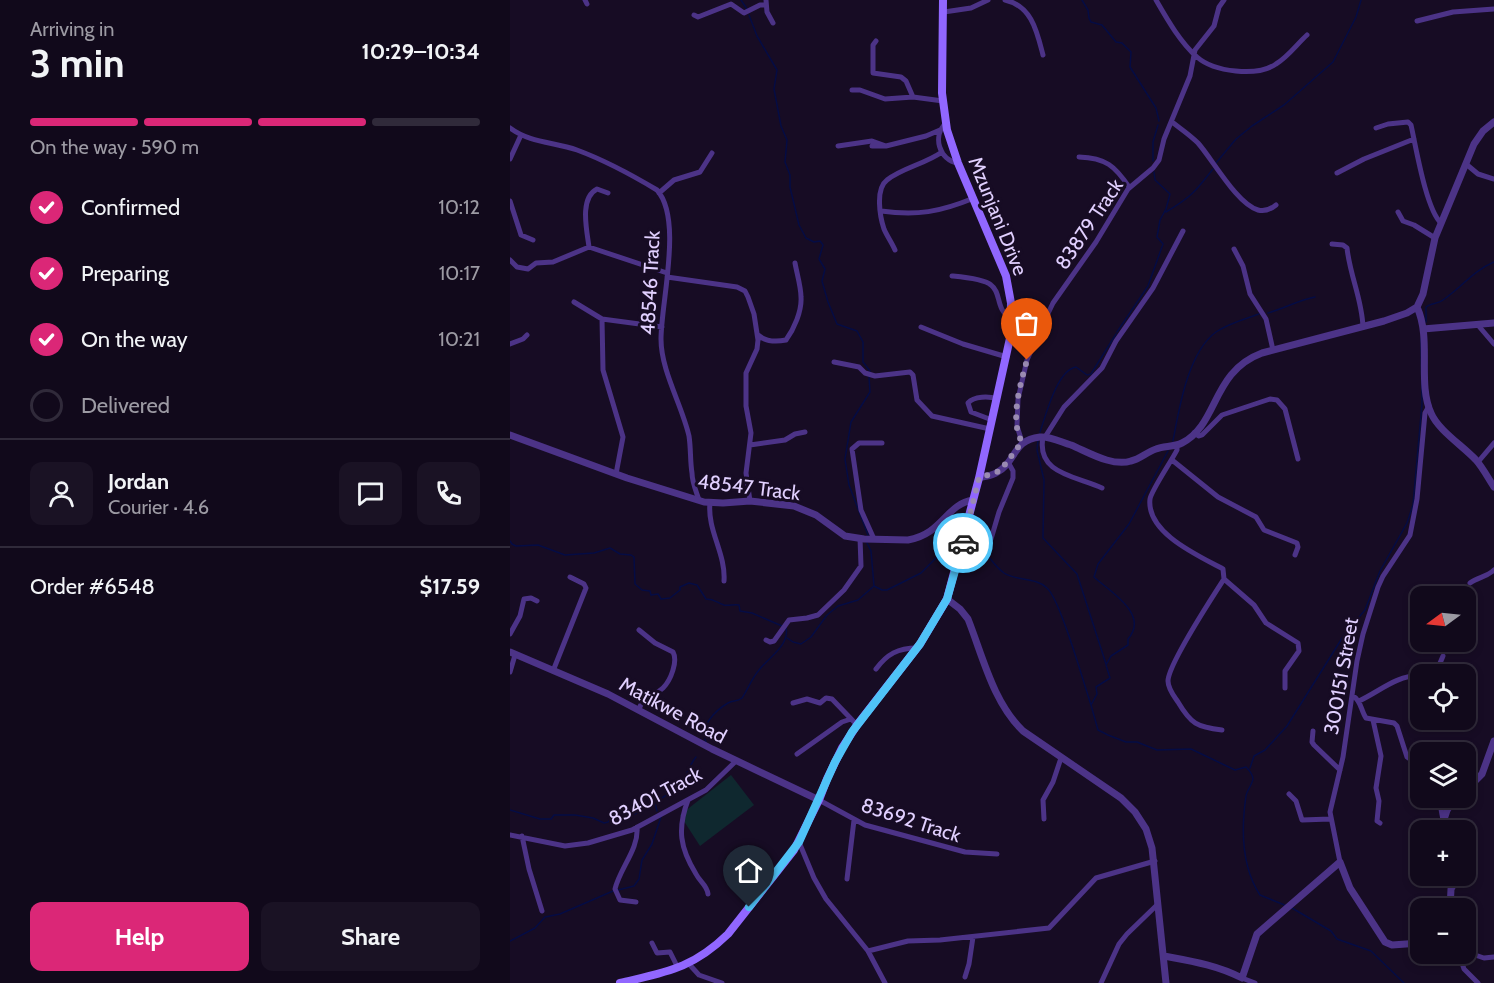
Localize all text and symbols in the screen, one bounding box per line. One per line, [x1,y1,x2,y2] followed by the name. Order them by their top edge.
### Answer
[30,17,114,41] text: Arriving in
[362,38,480,65] text: 10:29–10:34
[30,39,125,87] text: 3 min
[30,135,199,159] text: On the way · 590 m
[963,153,1033,279] street label: Mzunjani Drive
[1050,174,1128,274] street label: 83879 Track
[30,191,63,224] icon: check
[81,194,180,221] text: Confirmed
[438,195,480,219] text: 10:12
[635,230,665,336] street label: 48546 Track
[30,257,63,290] icon: check
[81,260,169,287] text: Preparing
[439,261,480,285] text: 10:17
[1001,298,1052,360] pin
[1010,307,1043,340] icon: bag
[30,323,63,356] icon: check
[81,326,188,353] text: On the way
[438,327,480,351] text: 10:21
[81,392,170,419] text: Delivered
[30,462,93,525] button: person
[339,462,402,525] button: chat
[417,462,480,525] button: phone
[108,468,169,495] text: Jordan
[696,469,802,505] street label: 48547 Track
[108,495,209,519] text: Courier · 4.6
[933,513,993,573] courier
[947,527,980,560] icon: car
[30,573,155,600] text: Order #6548
[420,573,480,600] text: $17.59
[1410,586,1476,652] north arrow
[1410,586,1476,964] map controls
[1319,615,1363,736] street label: 300151 Street
[1410,664,1476,730] button: locate
[615,672,731,748] street label: Matikwe Road
[1410,742,1476,808] button: layers
[604,761,706,831] street label: 83401 Track
[858,793,964,847] street label: 83692 Track
[1410,820,1476,886] button: +
[723,845,774,907] pin
[732,854,765,887] icon: home
[1410,898,1476,964] button: −
[30,902,249,971] button: Help
[261,902,480,971] button: Share

